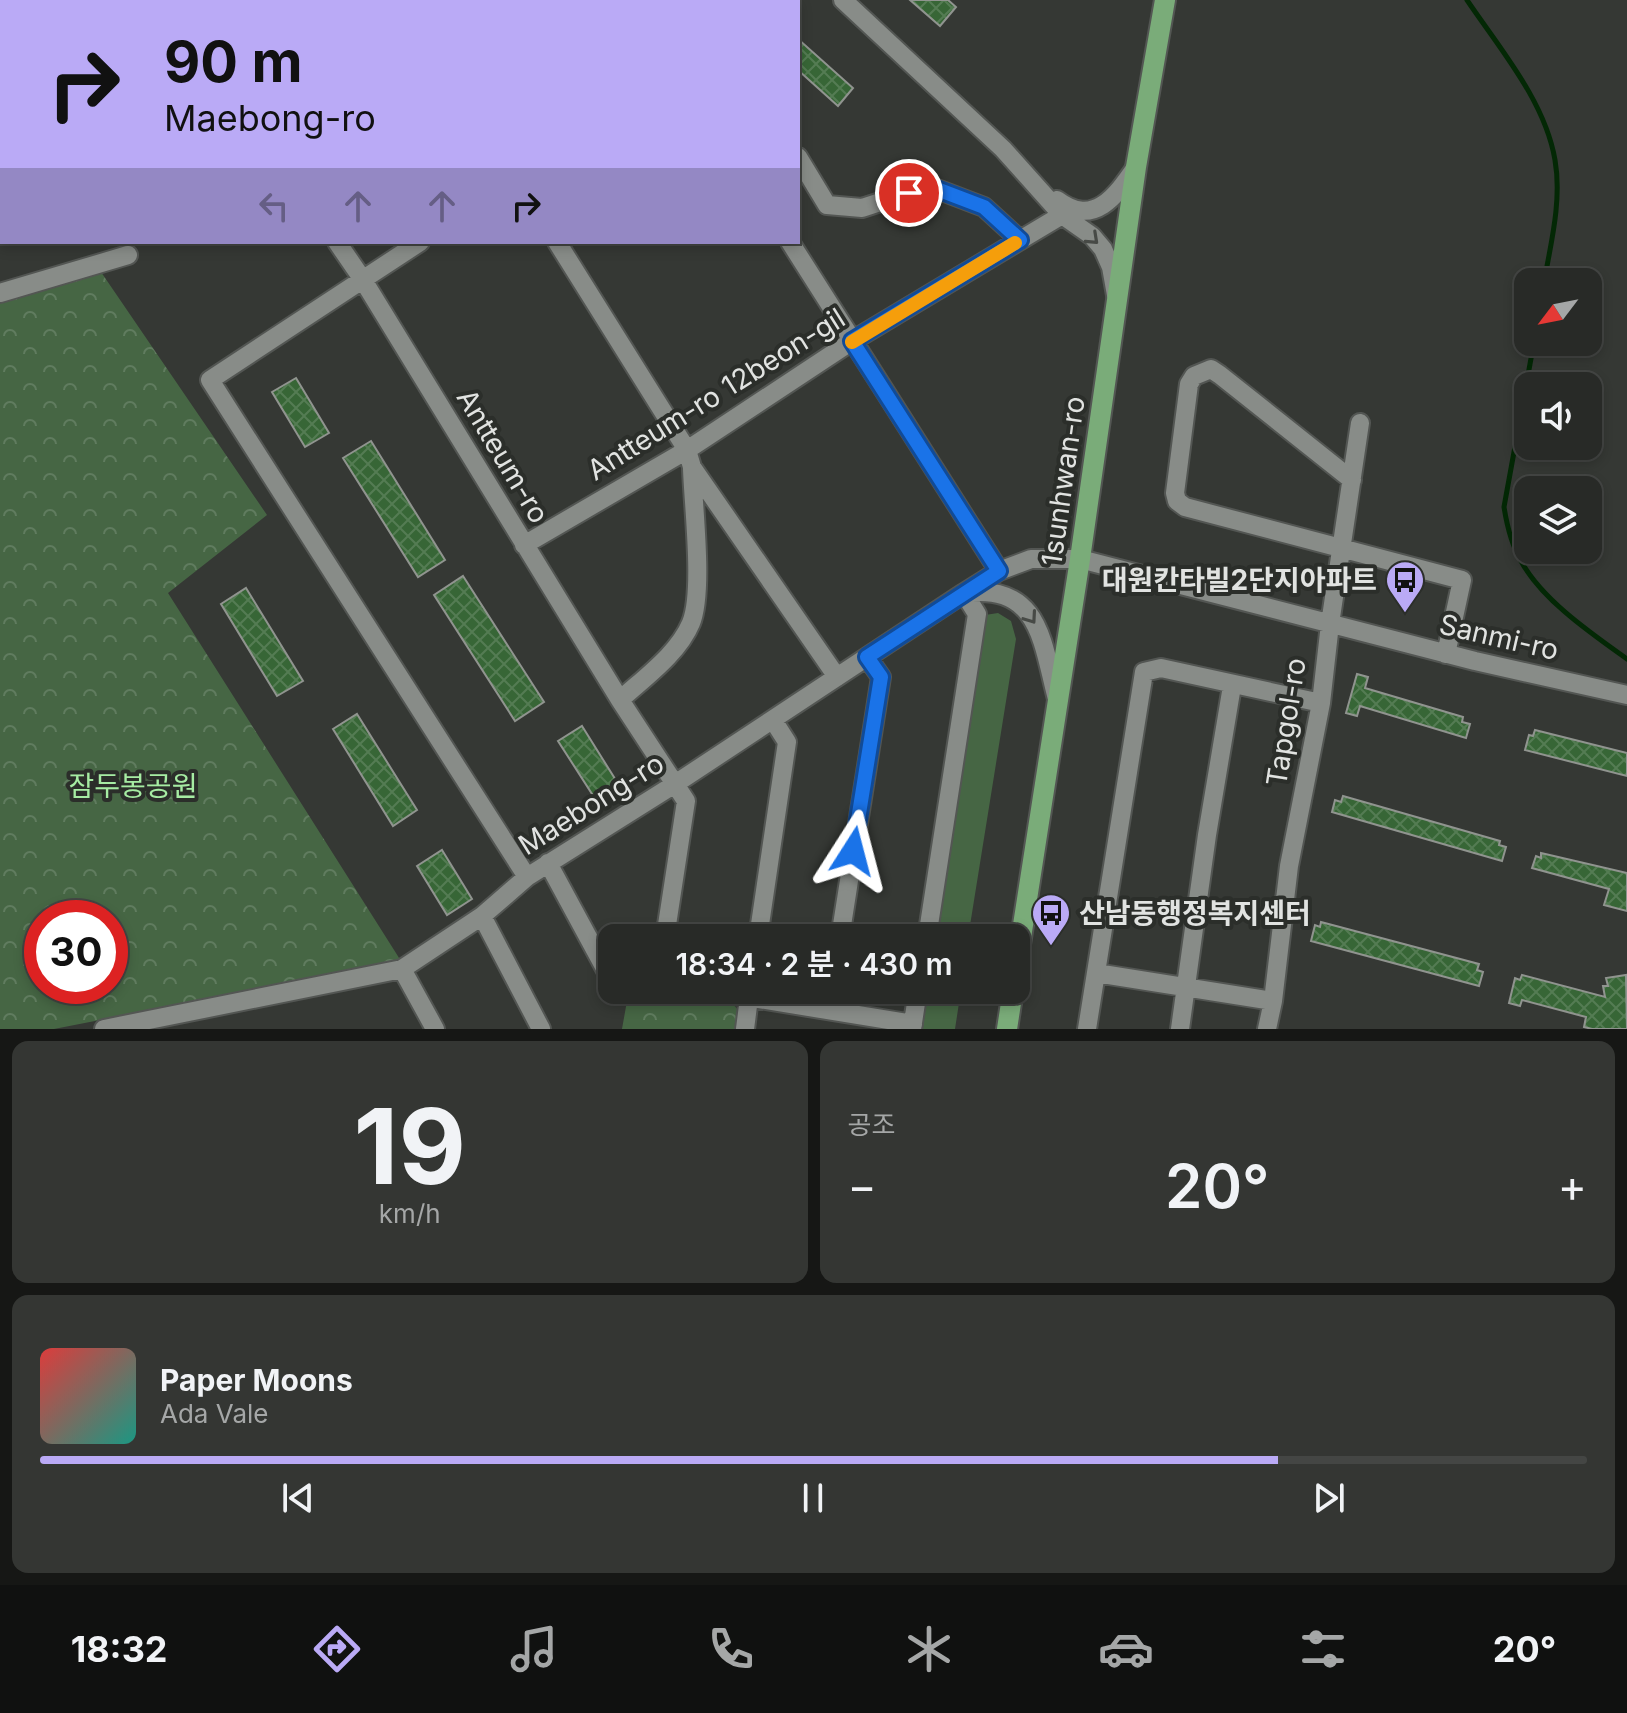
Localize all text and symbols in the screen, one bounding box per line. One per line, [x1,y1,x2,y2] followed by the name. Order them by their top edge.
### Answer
[164,28,303,96] text: 90 m
[32,32,136,136] icon: right
[164,96,376,140] text: Maebong-ro
[875,159,943,227] pin
[887,171,931,215] icon: arrive
[252,184,296,228] icon: left
[336,184,380,228] icon: ahead
[420,184,464,228] icon: ahead
[504,184,548,228] icon: right
[1084,230,1098,245] one-way arrow
[1514,268,1602,356] north arrow
[1514,268,1602,564] map controls
[581,301,851,487] street label: Antteum-ro 12beon-gil
[1514,372,1602,460] button: sound
[450,383,556,529] street label: Antteum-ro
[1034,394,1092,568] street label: 1sunhwan-ro
[1514,476,1602,564] button: layers
[1384,559,1426,614] bus stop icon: 대원칸타빌2단지아파트
[1102,563,1377,597] place label: 대원칸타빌2단지아파트
[1436,607,1562,667] street label: Sanmi-ro
[1021,610,1036,624] one-way arrow
[1259,655,1313,789] street label: Tapgol-ro
[512,746,670,862] street label: Maebong-ro
[69,769,197,803] park label: 잠두봉공원
[811,809,895,893] position arrow
[1030,892,1072,947] bus stop icon: 산남동행정복지센터
[1079,896,1311,930] place label: 산남동행정복지센터
[24,900,128,1004] speed limit sign: 30
[675,946,953,982] text: 18:34 · 2 분 · 430 m
[354,1083,466,1209] text: 19
[848,1109,895,1140] text: 공조
[1165,1150,1269,1222] text: 20°
[848,1159,877,1213] text: −
[1558,1159,1587,1213] text: +
[379,1198,441,1229] text: km/h
[160,1362,353,1398] text: Paper Moons
[160,1398,268,1429] text: Ada Vale
[276,1476,320,1520] icon: previous
[791,1476,835,1520] icon: pause
[1307,1476,1351,1520] icon: next
[309,1621,365,1677] icon: directions
[506,1621,562,1677] icon: music
[703,1621,759,1677] icon: phone
[901,1621,957,1677] icon: climate
[1098,1621,1154,1677] icon: car
[1295,1621,1351,1677] icon: filters
[71,1627,168,1671] text: 18:32
[1493,1627,1556,1671] text: 20°

